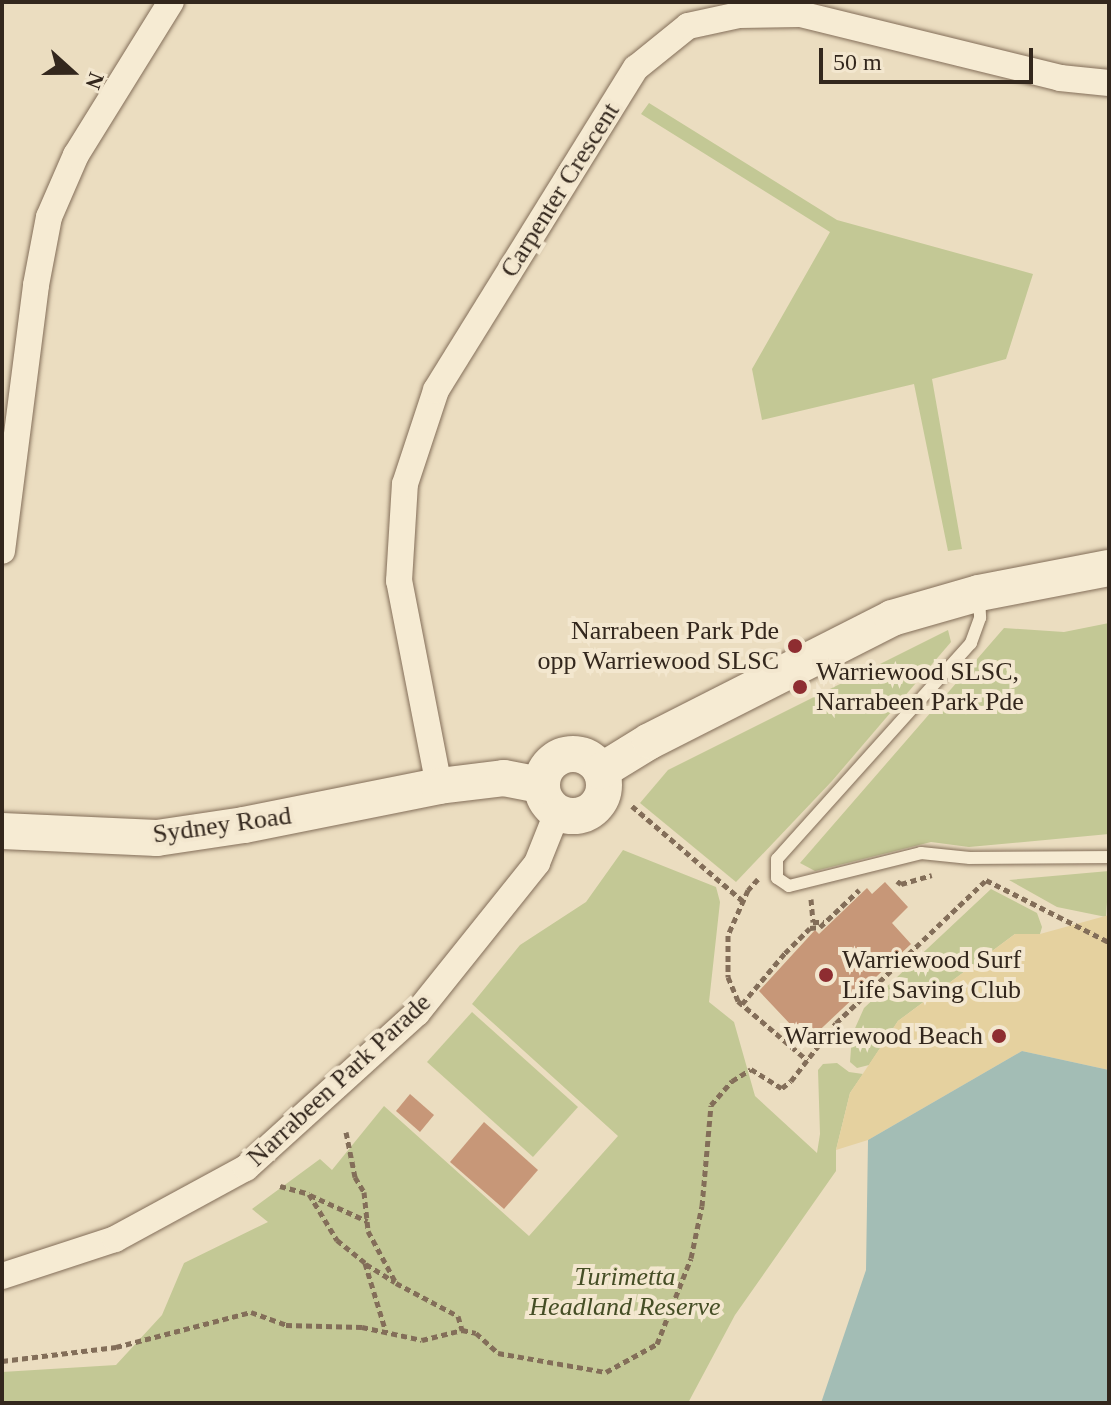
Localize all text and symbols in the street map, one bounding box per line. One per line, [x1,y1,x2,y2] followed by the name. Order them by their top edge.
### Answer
[32,32,112,112] north arrow
[823,32,1037,82] scale bar
[833,49,882,75] text: 50 m
[80,69,109,93] text: N
[494,97,626,283] street label: Carpenter Crescent
[537,615,779,676] place label: Narrabeen Park Pde opp Warriewood SLSC
[786,637,804,655] marker: Narrabeen Park Pde opp Warriewood SLSC
[816,656,1024,718] place label: Warriewood SLSC, Narrabeen Park Pde
[791,678,809,696] marker: Warriewood SLSC, Narrabeen Park Pde
[151,800,293,850] street label: Sydney Road
[842,944,1021,1006] place label: Warriewood Surf Life Saving Club
[817,966,835,984] marker: Warriewood Surf Life Saving Club
[241,987,437,1173] street label: Narrabeen Park Parade
[784,1020,983,1052] place label: Warriewood Beach
[990,1027,1008,1045] marker: Warriewood Beach
[529,1261,721,1322] park label: Turimetta Headland Reserve

